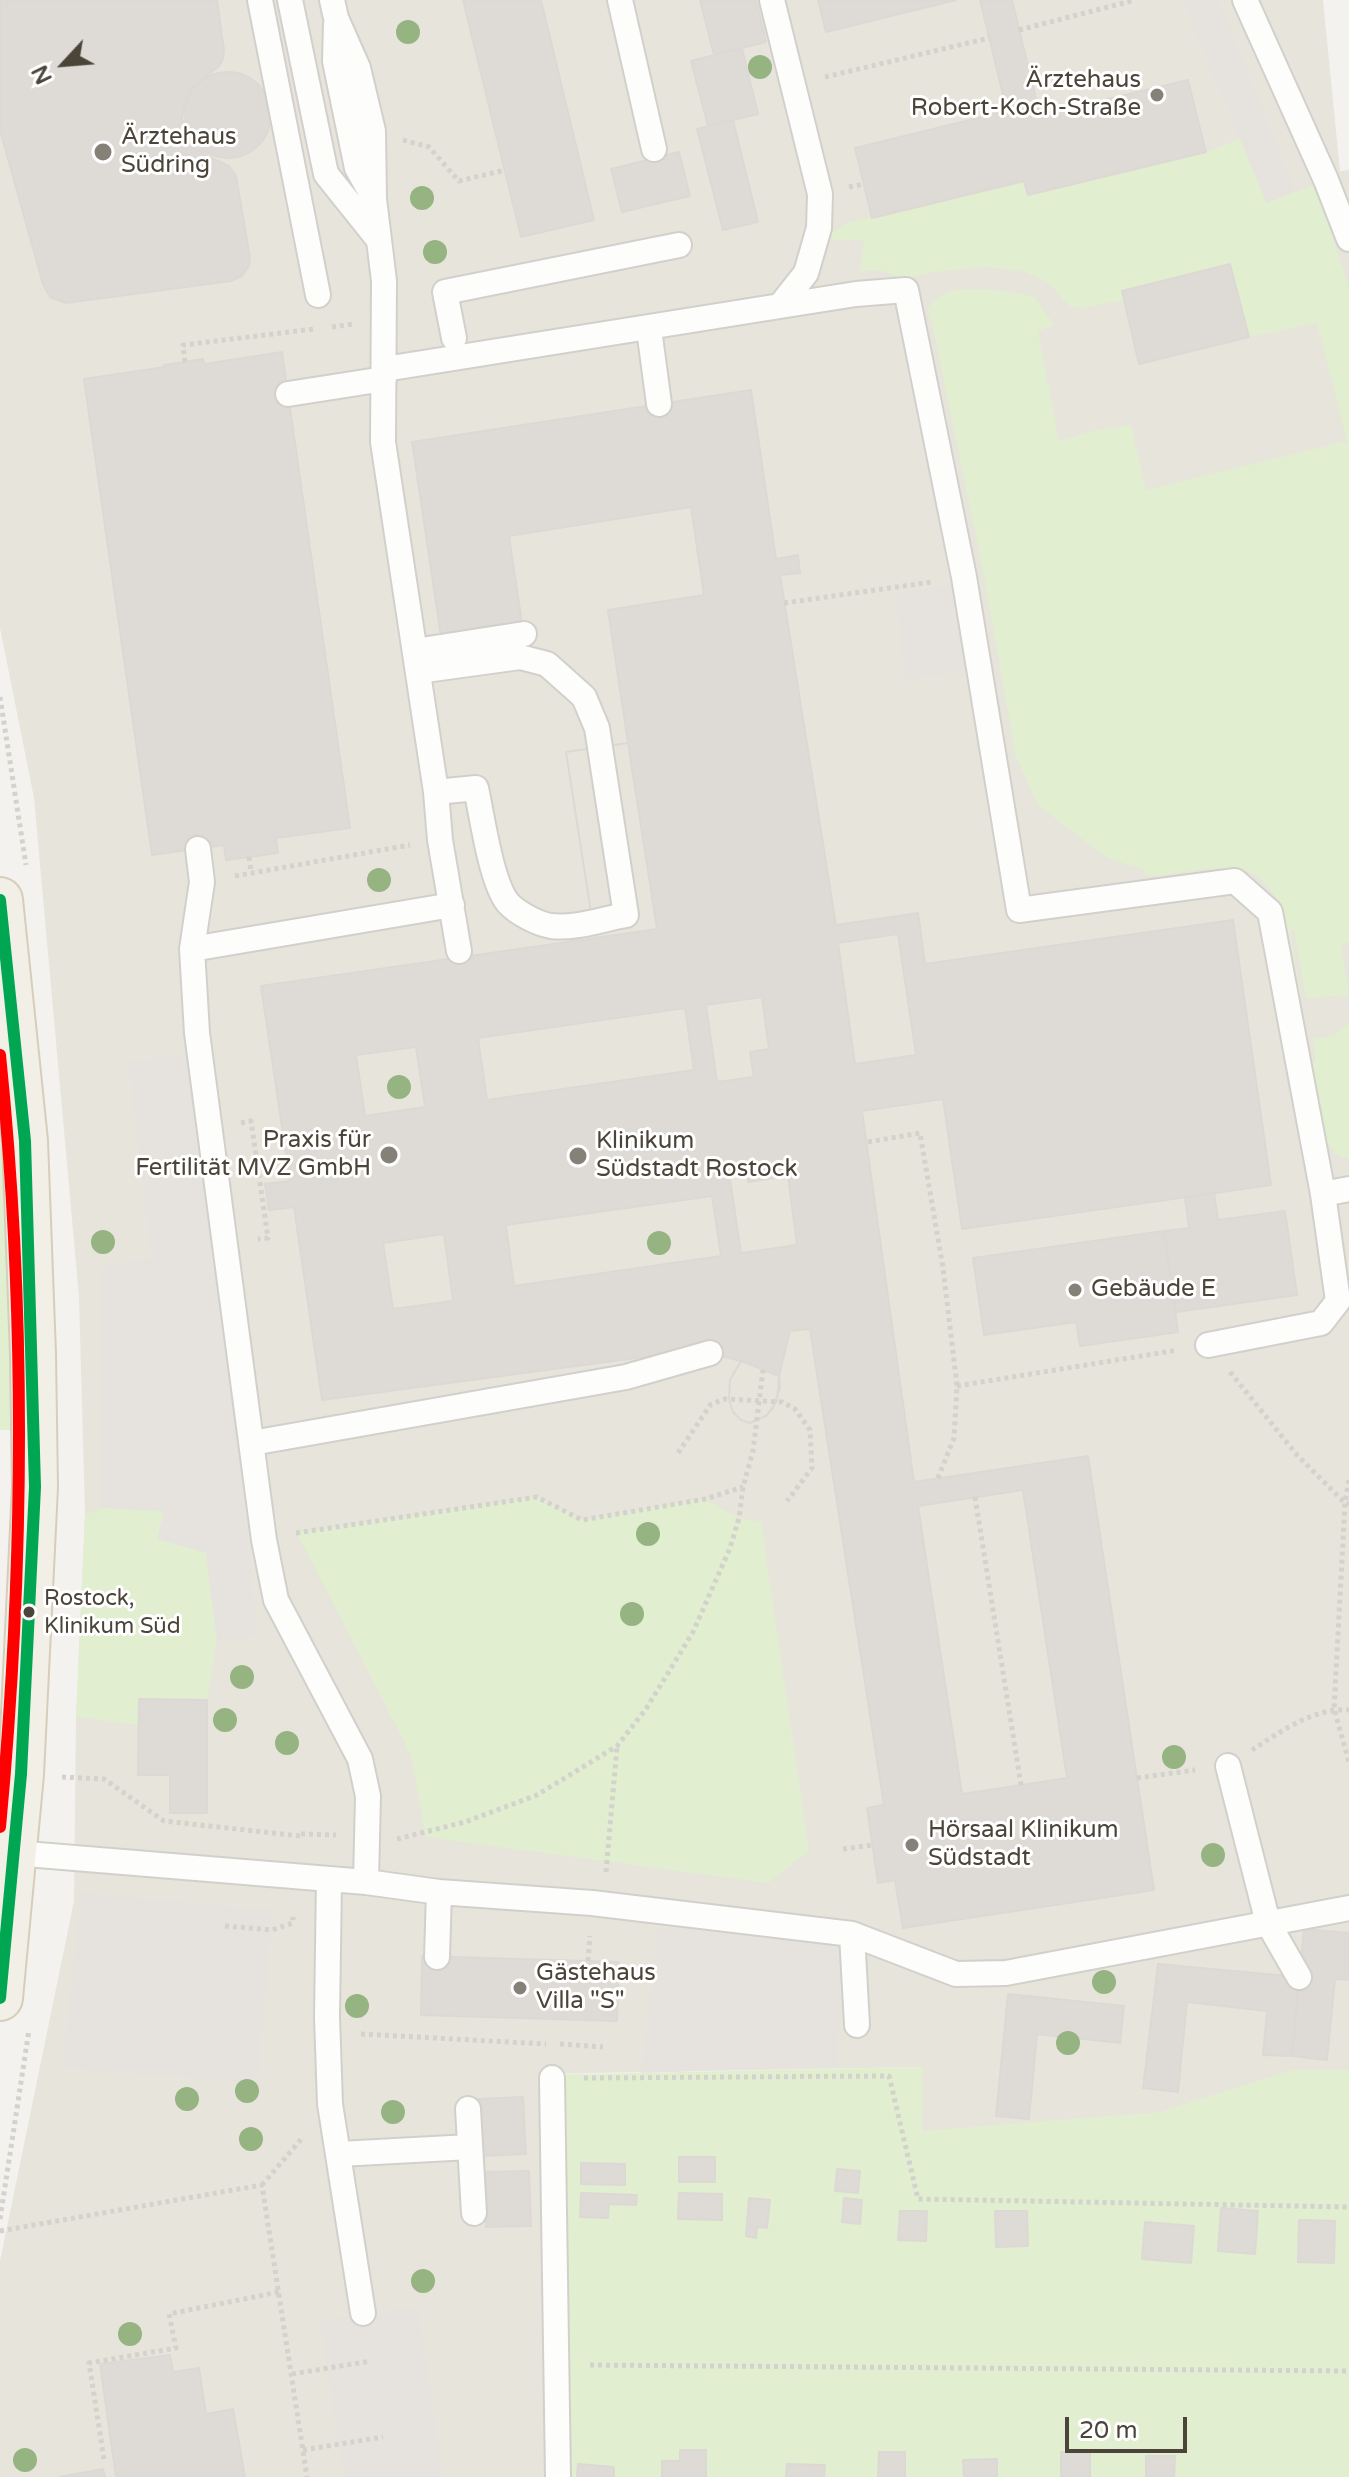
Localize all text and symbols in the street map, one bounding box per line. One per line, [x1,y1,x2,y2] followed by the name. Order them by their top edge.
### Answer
[24,24,104,104] north arrow
[27,61,58,88] text: N
[911,67,1141,123] place label: Ärztehaus Robert-Koch-Straße
[1148,86,1166,104] marker: Ärztehaus Robert-Koch-Straße
[121,124,237,180] place label: Ärztehaus Südring
[92,141,114,163] marker: Ärztehaus Südring
[135,1127,371,1183] place label: Praxis für Fertilität MVZ GmbH
[596,1128,798,1184] place label: Klinikum Südstadt Rostock
[378,1144,400,1166] marker: Praxis für Fertilität MVZ GmbH
[567,1145,589,1167] marker: Klinikum Südstadt Rostock
[1091,1276,1216,1304] place label: Gebäude E
[1066,1281,1084,1299] marker: Gebäude E
[44,1586,181,1638] place label: Rostock, Klinikum Süd
[21,1604,37,1620] marker: Rostock, Klinikum Süd
[928,1817,1119,1873] place label: Hörsaal Klinikum Südstadt
[903,1836,921,1854] marker: Hörsaal Klinikum Südstadt
[536,1960,656,2016] place label: Gästehaus Villa "S"
[511,1979,529,1997] marker: Gästehaus Villa "S"
[1069,2401,1191,2451] scale bar
[1079,2416,1137,2445] text: 20 m

